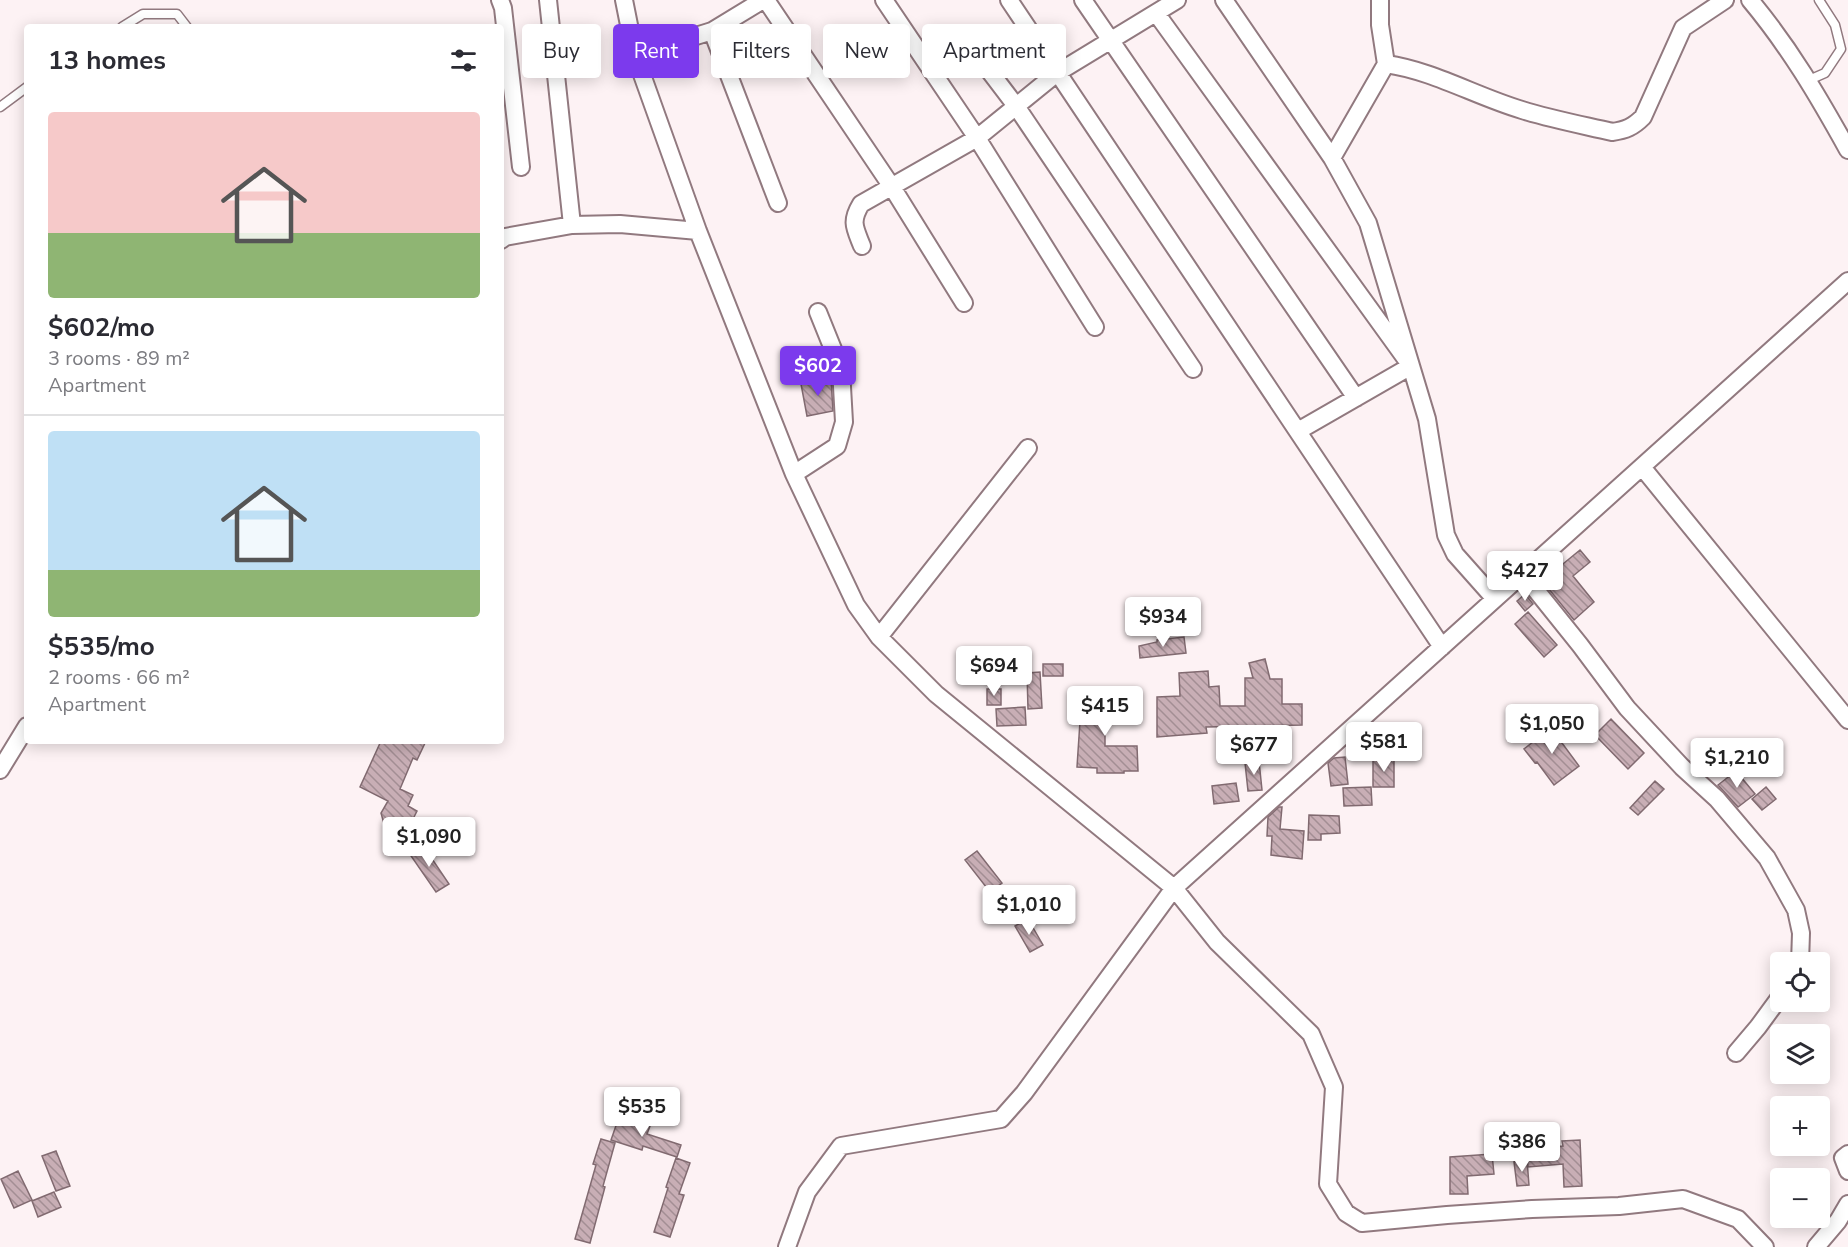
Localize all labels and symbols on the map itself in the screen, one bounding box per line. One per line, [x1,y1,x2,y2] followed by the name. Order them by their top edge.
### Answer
[782,346,854,397] pin: $602
[1489,551,1561,602] pin: $427
[1127,597,1199,648] pin: $934
[958,646,1030,697] pin: $694
[1069,686,1141,737] pin: $415
[1503,704,1601,755] pin: $1,050
[1348,722,1420,773] pin: $581
[1218,725,1290,776] pin: $677
[1688,738,1786,789] pin: $1,210
[380,817,478,868] pin: $1,090
[980,885,1078,936] pin: $1,010
[606,1087,678,1138] pin: $535
[1486,1122,1558,1173] pin: $386

